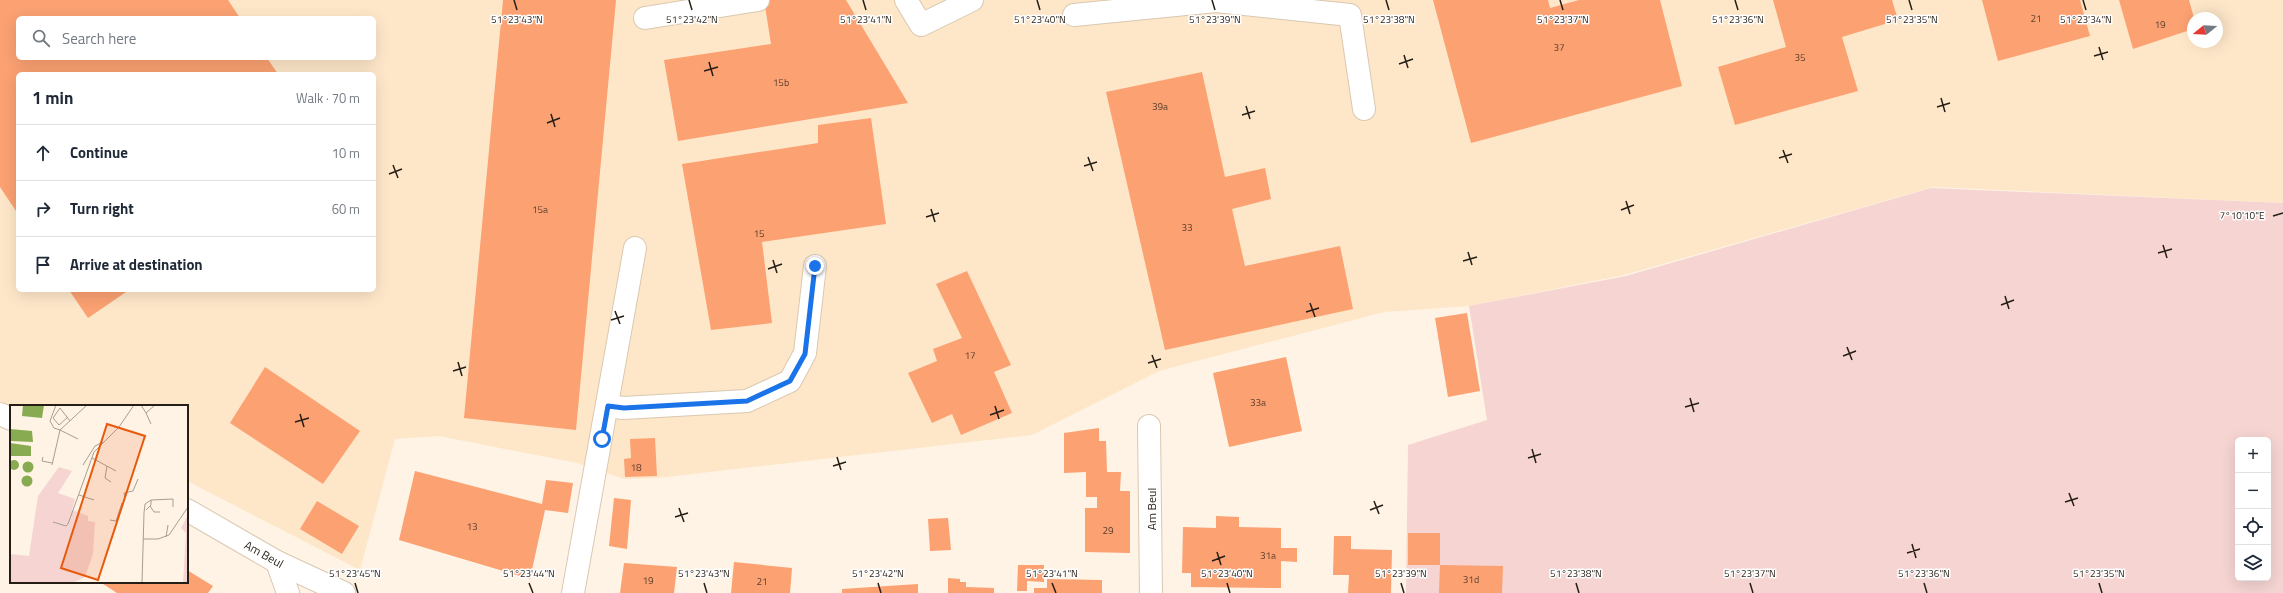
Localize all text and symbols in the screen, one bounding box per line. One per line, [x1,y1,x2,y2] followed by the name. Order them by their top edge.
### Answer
[2030,11,2042,26] house number: 21
[491,12,543,27] text: 51°23'43"N
[666,12,718,27] text: 51°23'42"N
[840,12,892,27] text: 51°23'41"N
[1014,12,1066,27] text: 51°23'40"N
[1189,12,1241,27] text: 51°23'39"N
[1363,12,1415,27] text: 51°23'38"N
[1537,12,1589,27] text: 51°23'37"N
[1712,12,1764,27] text: 51°23'36"N
[1886,12,1938,27] text: 51°23'35"N
[2060,12,2112,27] text: 51°23'34"N
[2187,12,2223,48] north arrow
[16,16,376,60] search box
[2154,17,2166,32] house number: 19
[30,27,52,49] icon: search
[62,27,136,50] text: Search here
[1553,40,1565,55] house number: 37
[1794,50,1806,65] house number: 35
[773,75,789,90] house number: 15b
[32,85,73,111] text: 1 min
[296,88,360,108] text: Walk · 70 m
[1152,99,1168,114] house number: 39a
[70,141,128,164] text: Continue
[32,142,54,164] icon: ahead
[332,143,360,163] text: 10 m
[70,197,134,220] text: Turn right
[32,198,54,220] icon: right
[332,199,360,219] text: 60 m
[532,202,548,217] house number: 15a
[2220,208,2265,223] text: 7°10'10"E
[1181,220,1193,235] house number: 33
[753,226,765,241] house number: 15
[70,253,203,276] text: Arrive at destination
[32,254,54,276] icon: arrive
[806,257,824,275] route end
[964,348,976,363] house number: 17
[1250,395,1266,410] house number: 33a
[10,405,188,583] inset map
[593,430,611,448] route start
[2235,437,2271,581] map controls
[2235,437,2271,473] button: +
[630,460,642,475] house number: 18
[2235,473,2271,509] button: −
[1142,488,1161,530] street label: Am Beul
[2235,509,2271,545] button: locate
[466,519,478,534] house number: 13
[1102,523,1114,538] house number: 29
[241,535,287,573] street label: Am Beul
[2235,545,2271,581] button: layers
[1260,548,1276,563] house number: 31a
[329,566,381,581] text: 51°23'45"N
[503,566,555,581] text: 51°23'44"N
[678,566,730,581] text: 51°23'43"N
[852,566,904,581] text: 51°23'42"N
[1026,566,1078,581] text: 51°23'41"N
[1201,566,1253,581] text: 51°23'40"N
[1375,566,1427,581] text: 51°23'39"N
[1550,566,1602,581] text: 51°23'38"N
[1724,566,1776,581] text: 51°23'37"N
[1898,566,1950,581] text: 51°23'36"N
[2073,566,2125,581] text: 51°23'35"N
[1463,572,1479,587] house number: 31d
[642,573,654,588] house number: 19
[756,574,768,589] house number: 21

